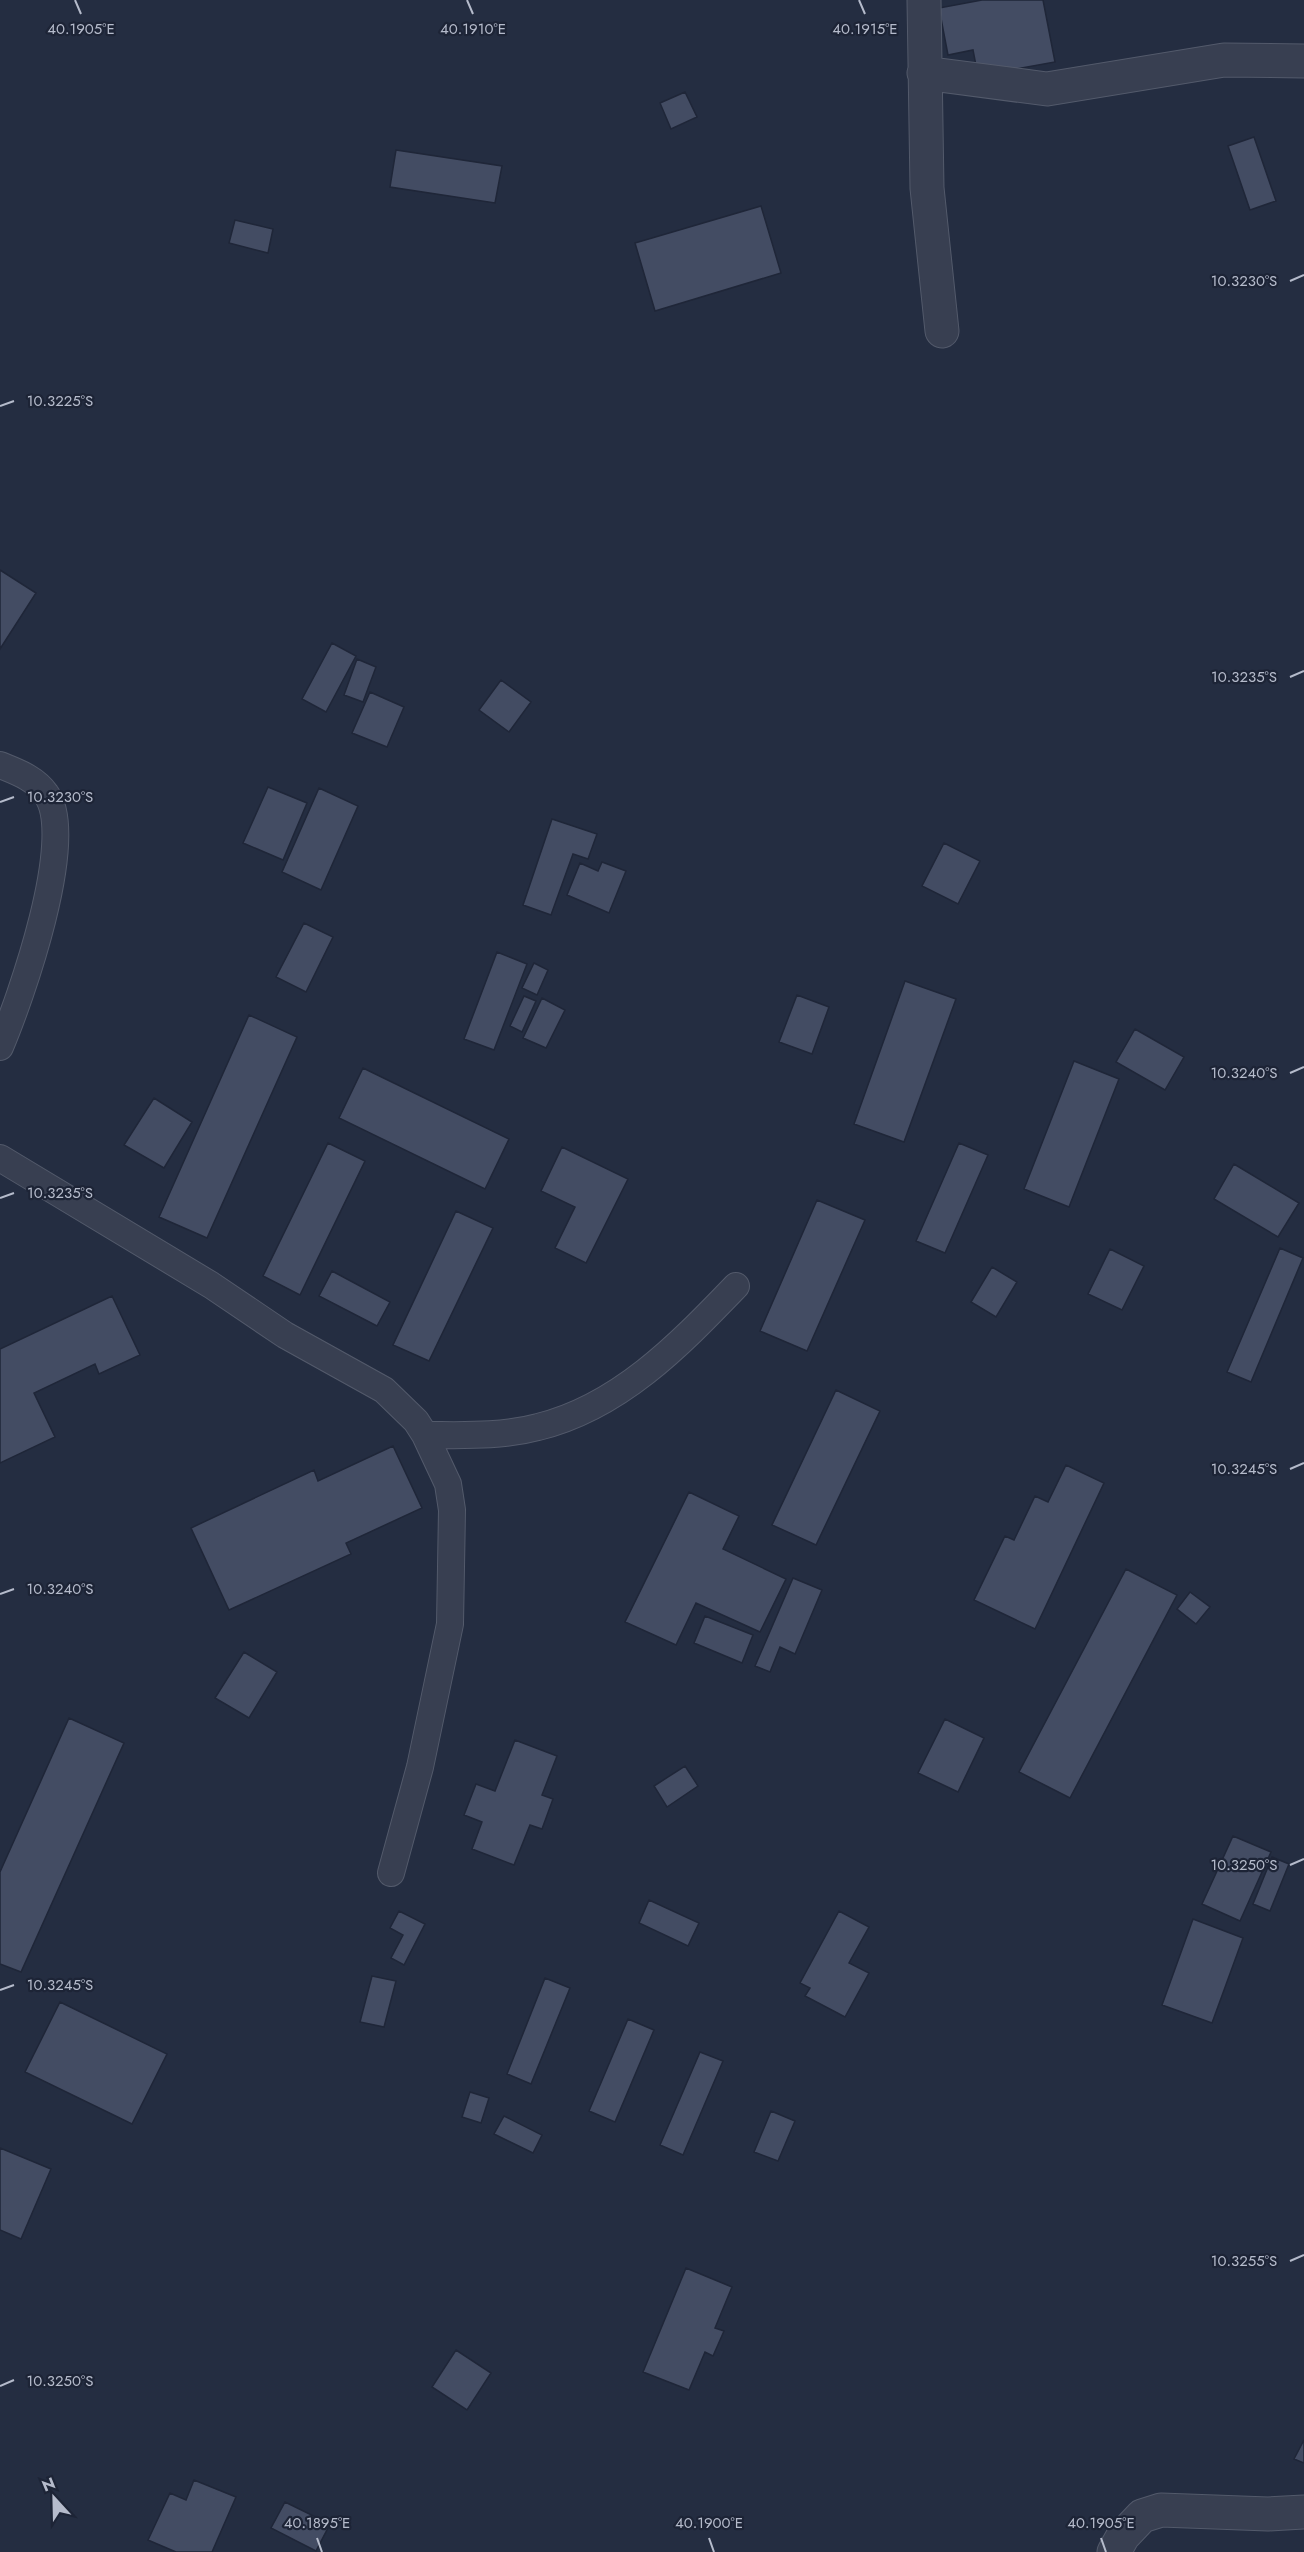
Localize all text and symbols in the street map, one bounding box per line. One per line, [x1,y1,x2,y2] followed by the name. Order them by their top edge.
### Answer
[47,18,115,40] text: 40.1905°E
[440,18,506,40] text: 40.1910°E
[832,18,898,40] text: 40.1915°E
[1211,270,1277,292] text: 10.3230°S
[27,390,93,412] text: 10.3225°S
[1211,666,1277,688] text: 10.3235°S
[27,786,93,808] text: 10.3230°S
[1210,1062,1278,1084] text: 10.3240°S
[27,1182,93,1204] text: 10.3235°S
[1211,1458,1277,1480] text: 10.3245°S
[26,1578,94,1600] text: 10.3240°S
[1211,1854,1277,1876] text: 10.3250°S
[27,1974,93,1996] text: 10.3245°S
[1211,2250,1277,2272] text: 10.3255°S
[27,2370,93,2392] text: 10.3250°S
[24,2468,84,2528] north arrow
[38,2472,59,2498] text: N
[284,2512,350,2534] text: 40.1895°E
[675,2512,743,2534] text: 40.1900°E
[1067,2512,1135,2534] text: 40.1905°E

